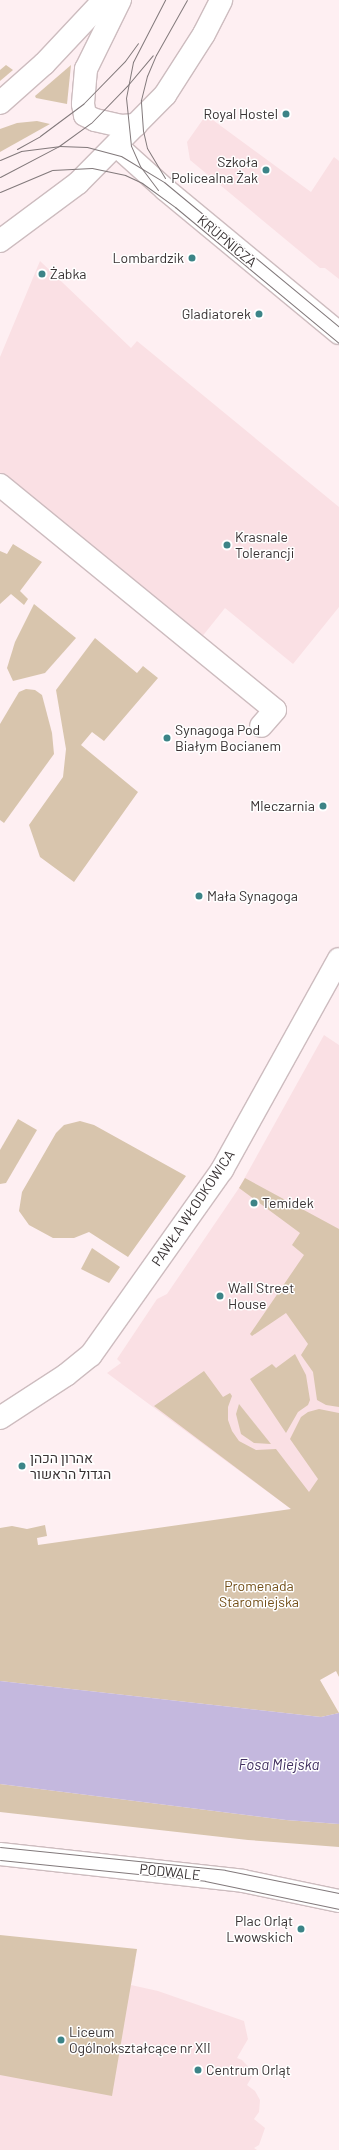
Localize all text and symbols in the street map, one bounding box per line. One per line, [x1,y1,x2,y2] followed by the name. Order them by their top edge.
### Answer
[204,106,278,122] place label: Royal Hostel
[281,109,291,119] marker: Royal Hostel
[171,154,258,186] place label: Szkoła Policealna Żak
[261,165,271,175] marker: Szkoła Policealna Żak
[194,211,260,271] street label: KRUPNICZA
[113,250,184,266] place label: Lombardzik
[187,253,197,263] marker: Lombardzik
[50,266,87,282] place label: Żabka
[37,269,47,279] marker: Żabka
[182,306,251,322] place label: Gladiatorek
[254,309,264,319] marker: Gladiatorek
[235,529,294,562] place label: Krasnale Tolerancji
[222,540,232,550] marker: Krasnale Tolerancji
[175,722,281,754] place label: Synagoga Pod Białym Bocianem
[162,733,172,743] marker: Synagoga Pod Białym Bocianem
[250,798,315,814] place label: Mleczarnia
[318,801,328,811] marker: Mleczarnia
[207,888,298,904] place label: Mała Synagoga
[194,891,204,901] marker: Mała Synagoga
[148,1147,238,1269] street label: PAWŁA WŁODKOWICA
[262,1195,314,1211] place label: Temidek
[249,1198,259,1208] marker: Temidek
[228,1280,294,1312] place label: Wall Street House
[215,1291,225,1301] marker: Wall Street House
[30,1450,111,1482] place label: אהרון הכהן הגדול הראשור
[17,1461,27,1471] marker: אהרון הכהן הגדול הראשור
[219,1578,299,1610] park label: Promenada Staromiejska
[239,1756,319,1774] water label: Fosa Miejska
[139,1860,201,1884] street label: PODWALE
[226,1913,293,1946] place label: Plac Orląt Lwowskich
[296,1924,306,1934] marker: Plac Orląt Lwowskich
[69,2024,211,2056] place label: Liceum Ogólnokształcące nr XII
[56,2035,66,2045] marker: Liceum Ogólnokształcące nr XII
[206,2062,291,2078] place label: Centrum Orląt
[193,2065,203,2075] marker: Centrum Orląt

